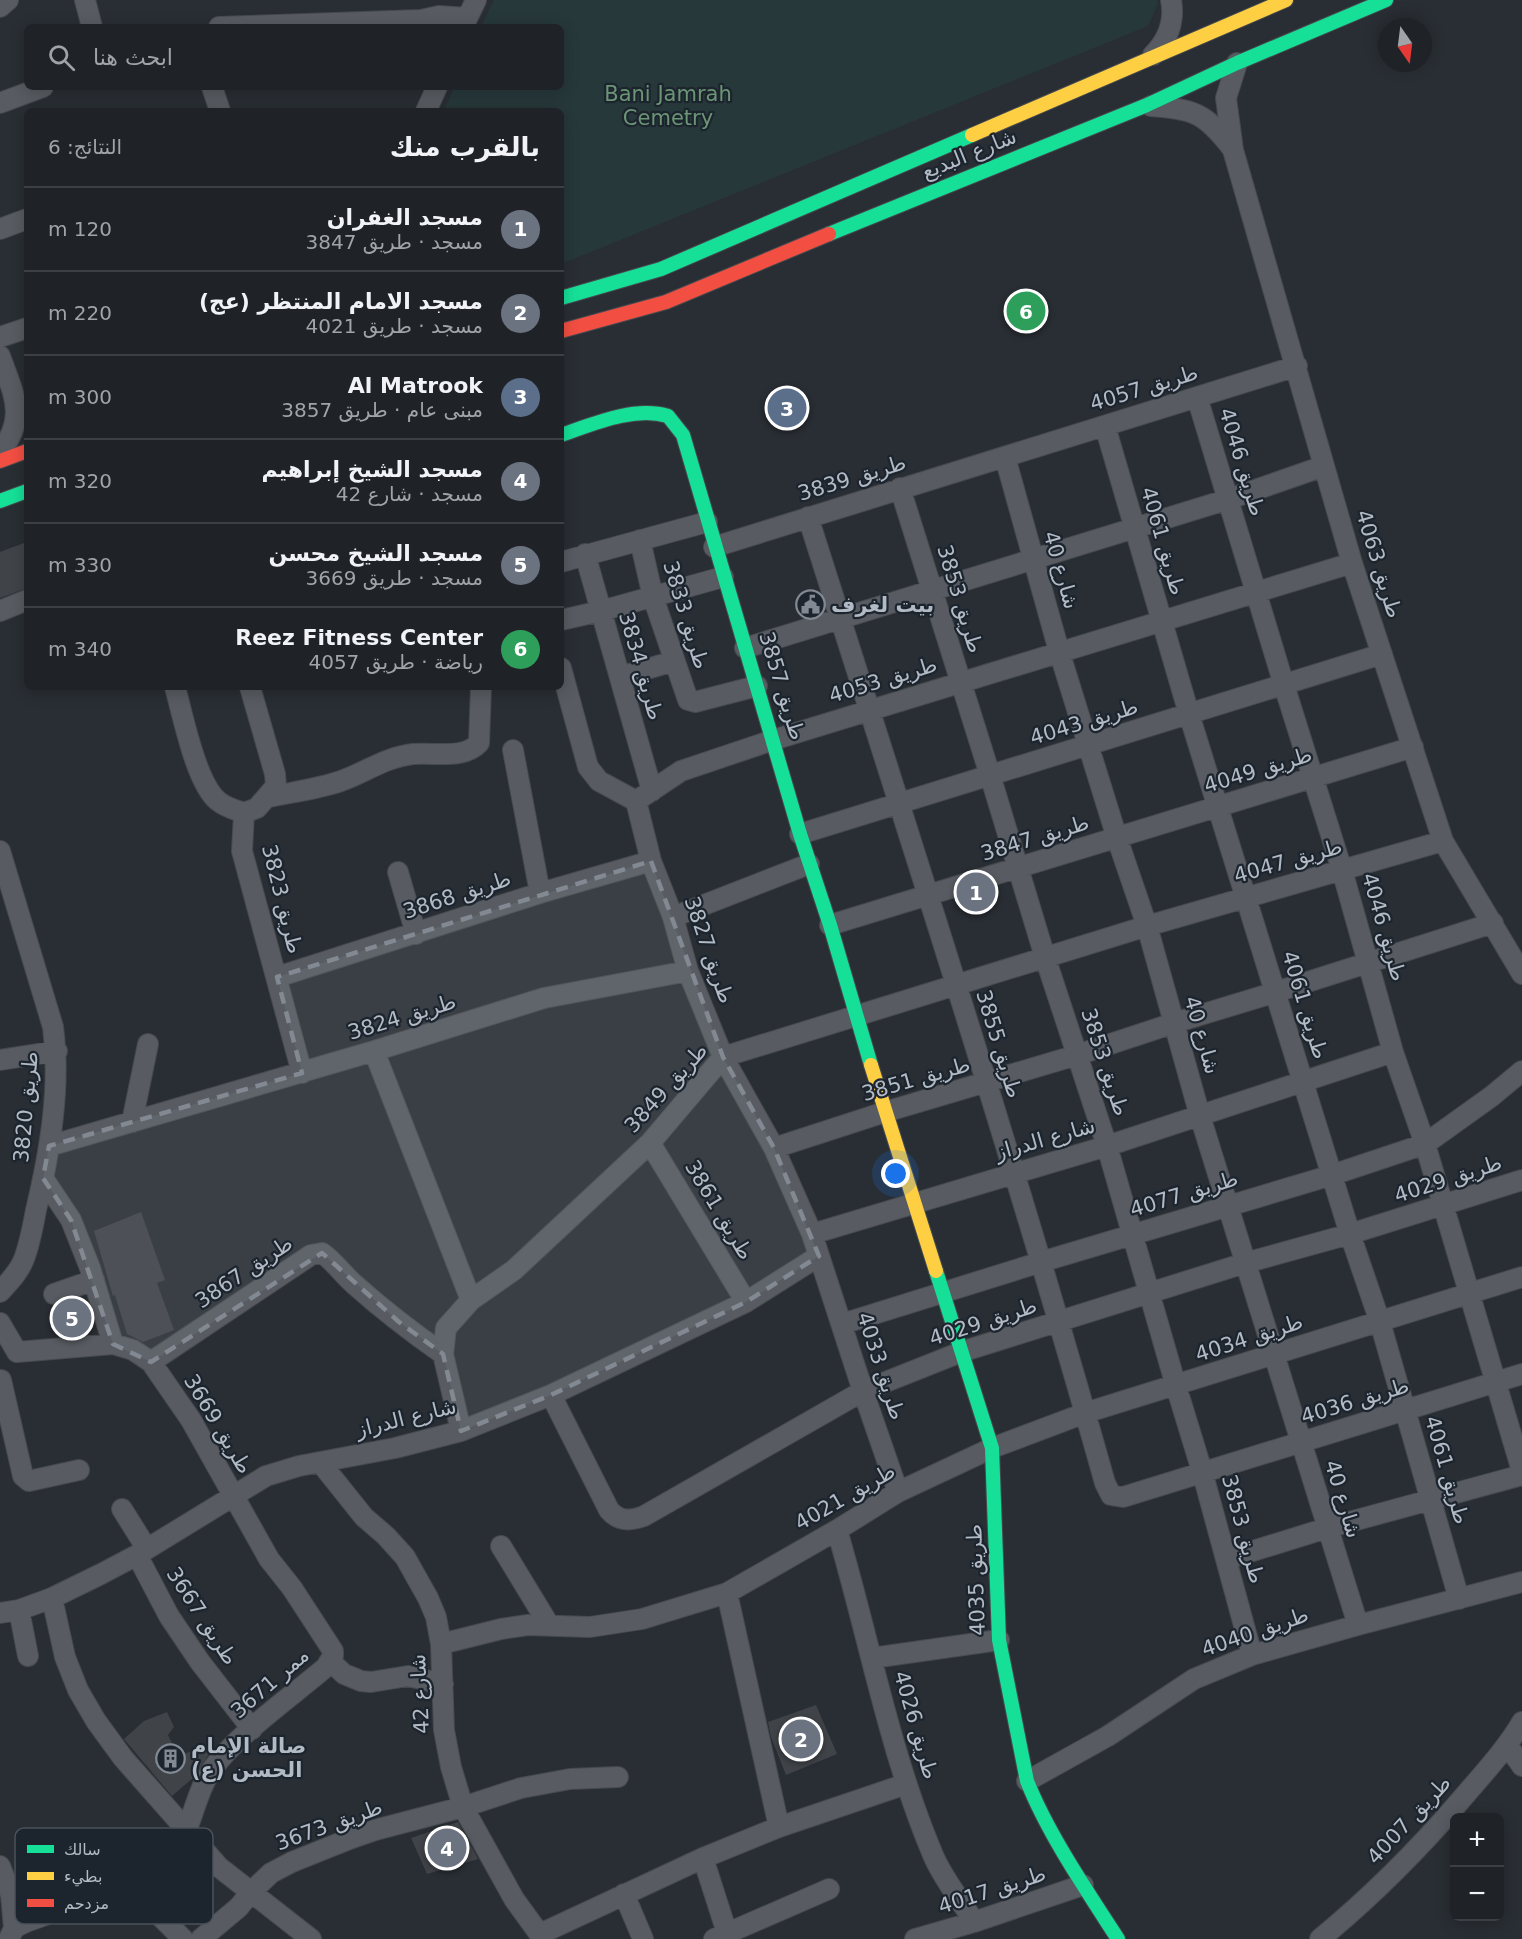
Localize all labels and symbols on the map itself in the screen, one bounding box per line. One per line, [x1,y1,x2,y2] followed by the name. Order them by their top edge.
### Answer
[1378,18,1432,72] north arrow
[604,82,732,130] park label: Bani Jamrah Cemetry
[918,124,1020,184] street label: شارع البديع
[1006,288,1046,334] pin: 6
[1087,360,1201,416] street label: طريق 4057
[768,386,806,430] pin: 3
[1214,405,1270,519] street label: طريق 4046
[795,450,909,506] street label: طريق 3839
[1136,484,1190,598] street label: طريق 4061
[1351,507,1407,621] street label: طريق 4063
[1038,528,1084,612] street label: شارع 40
[932,542,988,656] street label: طريق 3853
[658,558,714,672] street label: طريق 3833
[794,589,826,621] public building icon: بيت لغرف
[831,593,934,617] place label: بيت لغرف
[614,609,668,723] street label: طريق 3834
[754,629,810,743] street label: طريق 3857
[826,652,940,708] street label: طريق 4053
[1027,694,1141,750] street label: طريق 4043
[1201,742,1315,798] street label: طريق 4049
[978,810,1092,866] street label: طريق 3847
[1231,834,1345,888] street label: طريق 4047
[257,842,307,956] street label: طريق 3823
[400,866,514,924] street label: طريق 3868
[956,870,996,914] pin: 1
[1357,870,1411,984] street label: طريق 4046
[679,893,739,1007] street label: طريق 3827
[1277,948,1333,1062] street label: طريق 4061
[971,987,1027,1101] street label: طريق 3855
[345,989,459,1045] street label: طريق 3824
[1179,993,1225,1077] street label: شارع 40
[1076,1005,1134,1119] street label: طريق 3853
[620,1038,712,1138] street label: طريق 3849
[9,1050,43,1164] street label: طريق 3820
[859,1052,973,1106] street label: طريق 3851
[991,1113,1098,1165] street label: شارع الدراز
[1391,1150,1505,1208] street label: طريق 4029
[680,1156,758,1264] street label: طريق 3861
[881,1159,910,1188] your location
[1127,1166,1241,1222] street label: طريق 4077
[191,1231,297,1313] street label: طريق 3867
[926,1293,1040,1351] street label: طريق 4029
[52,1296,92,1340] pin: 5
[852,1309,910,1423] street label: طريق 4033
[1192,1309,1306,1367] street label: طريق 4034
[179,1370,257,1478] street label: طريق 3669
[1298,1373,1412,1429] street label: طريق 4036
[352,1394,459,1442] street label: شارع الدراز
[1420,1413,1474,1527] street label: طريق 4061
[1320,1457,1366,1541] street label: شارع 40
[791,1459,899,1535] street label: طريق 4021
[1217,1472,1269,1586] street label: طريق 3853
[962,1524,990,1636] street label: طريق 4035
[161,1563,243,1669] street label: طريق 3667
[1198,1602,1312,1662] street label: طريق 4040
[226,1643,314,1723] street label: ممر 3671
[406,1653,434,1735] street label: شارع 42
[889,1668,943,1782] street label: طريق 4026
[782,1716,820,1762] pin: 2
[191,1734,306,1782] place label: صالة الإمام الحسن (ع)
[154,1742,186,1774] building icon: صالة الإمام الحسن (ع)
[1362,1771,1456,1869] street label: طريق 4007
[272,1795,386,1855] street label: طريق 3673
[428,1826,466,1870] pin: 4
[15,1828,213,1924] legend
[64,1840,101,1859] text: سالك
[935,1861,1049,1919] street label: طريق 4017
[64,1867,102,1887] text: بطيء
[64,1894,109,1914] text: مزدحم

